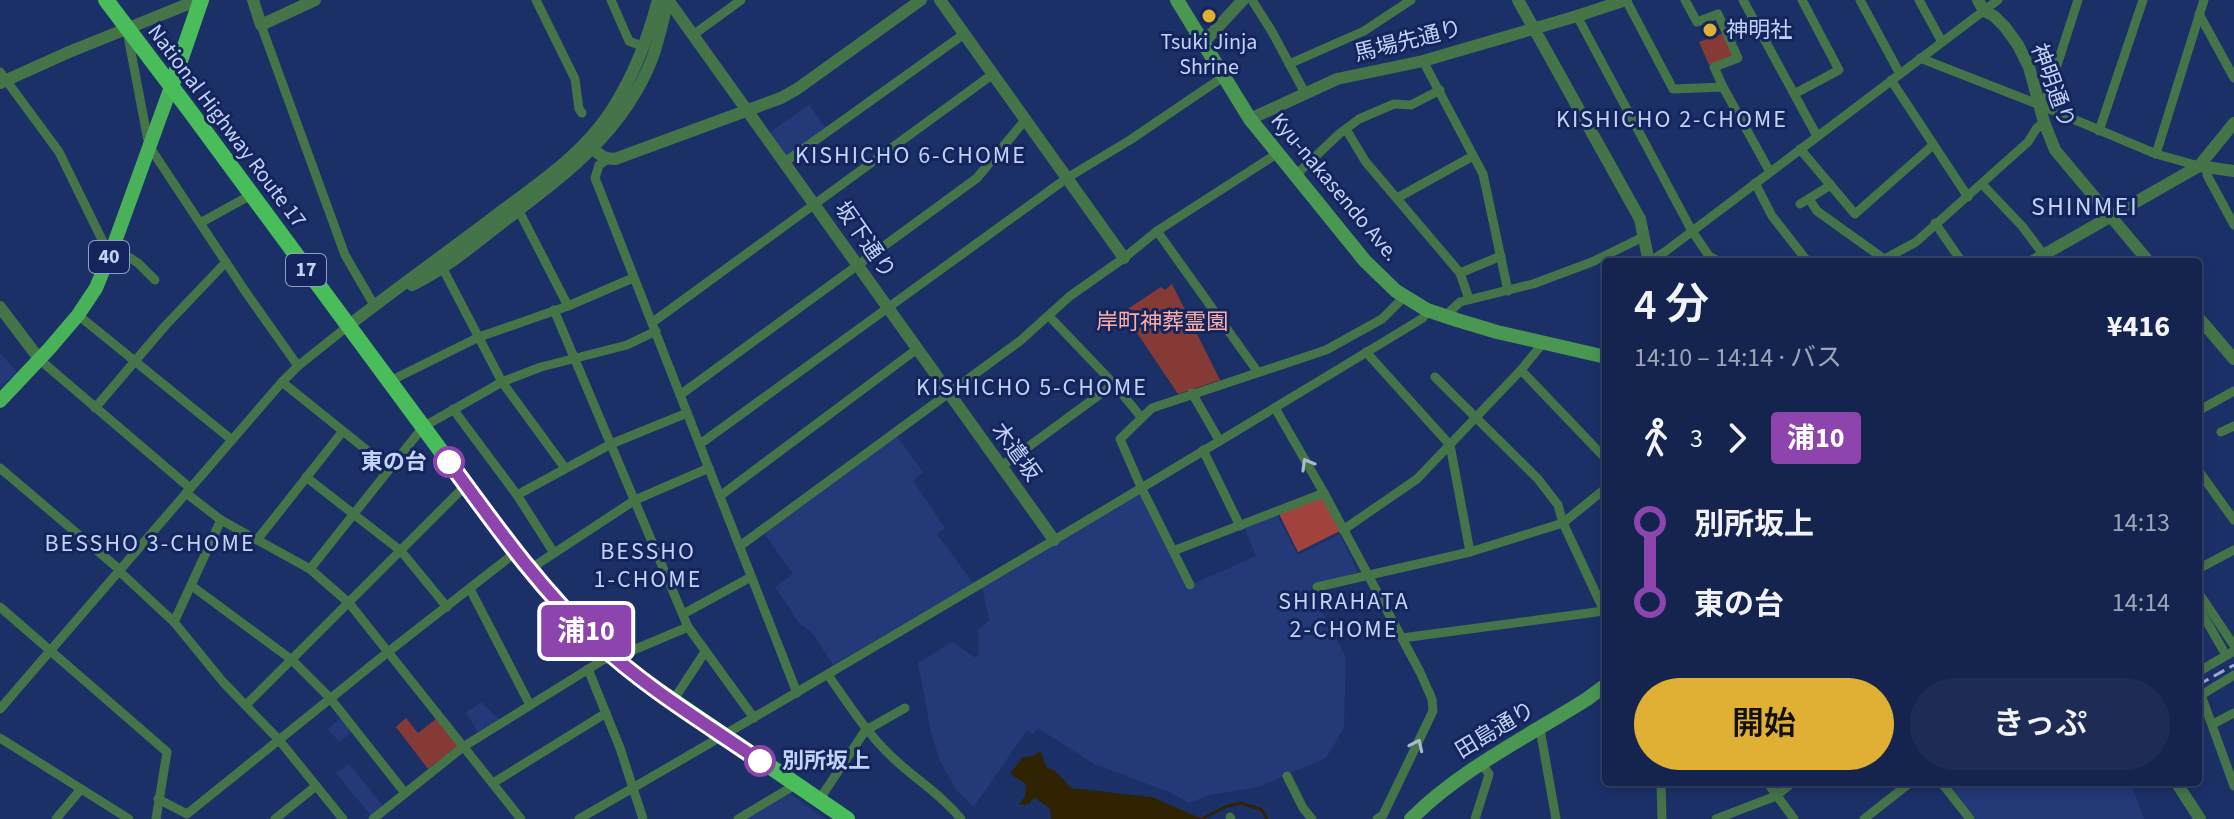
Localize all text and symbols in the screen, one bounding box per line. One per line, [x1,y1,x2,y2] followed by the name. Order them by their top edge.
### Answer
[1200,7,1218,25] marker: Tsuki Jinja Shrine
[1351,12,1465,70] street label: 馬場先通り
[1726,14,1792,46] place label: 神明社
[140,17,314,235] street label: National Highway Route 17
[1701,21,1719,39] marker: 神明社
[1161,26,1257,83] place label: Tsuki Jinja Shrine
[2023,39,2083,133] street label: 神明通り
[1556,102,1788,137] district label: KISHICHO 2-CHOME
[1263,106,1407,268] street label: Kyu-nakasendo Ave.
[795,138,1027,173] district label: KISHICHO 6-CHOME
[2031,188,2139,225] district label: SHINMEI
[827,195,903,285] street label: 坂下通り
[89,241,129,273] road number: 40
[286,254,326,286] road number: 17
[1634,274,1709,337] text: 4 分
[2107,305,2170,348] text: ¥416
[1096,306,1228,338] park label: 岸町神葬霊園
[1634,339,1842,376] text: 14:10 – 14:14 · バス
[916,370,1148,405] district label: KISHICHO 5-CHOME
[984,416,1048,488] street label: 木遣坂
[1634,416,1678,460] icon: walk
[1715,416,1759,460] icon: forward
[1787,418,1845,458] text: 浦10
[1690,420,1703,457] text: 3
[361,446,427,478] place label: 東の台
[434,447,464,477] marker: 東の台
[1301,458,1317,473] one-way arrow
[1694,503,1814,546] text: 別所坂上
[2112,504,2170,541] text: 14:13
[44,526,256,561] district label: BESSHO 3-CHOME
[594,534,702,597] district label: BESSHO 1-CHOME
[1694,583,1784,626] text: 東の台
[1278,584,1410,647] district label: SHIRAHATA 2-CHOME
[2112,584,2170,621] text: 14:14
[540,605,632,657] line badge: 浦10
[557,611,615,651] text: 浦10
[1634,678,1894,770] button: 開始
[1910,678,2170,770] button: きっぷ
[1449,694,1541,766] street label: 田島通り
[1407,739,1423,753] one-way arrow
[782,745,870,777] place label: 別所坂上
[745,746,775,776] marker: 別所坂上

